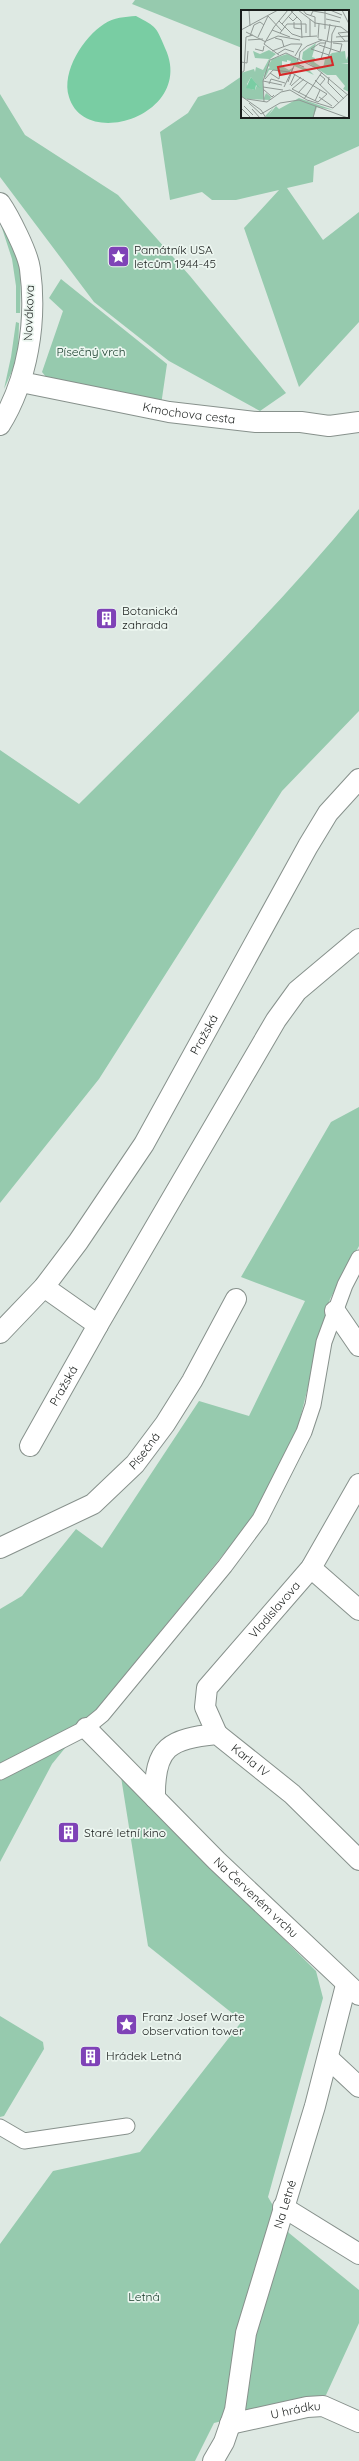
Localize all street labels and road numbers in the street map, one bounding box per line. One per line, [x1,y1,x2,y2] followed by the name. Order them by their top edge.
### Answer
[20,285,37,341] street label: Novákova
[141,399,236,427] street label: Kmochova cesta
[187,1012,221,1057] street label: Pražská
[46,1363,81,1408] street label: Pražská
[126,1429,163,1473] street label: Písečná
[246,1578,303,1641] street label: Vladislavova
[228,1740,272,1780] street label: Karla IV
[211,1854,302,1941] street label: Na Červeném vrchu
[270,2178,299,2230] street label: Na Letné
[269,2398,321,2422] street label: U hrádku

